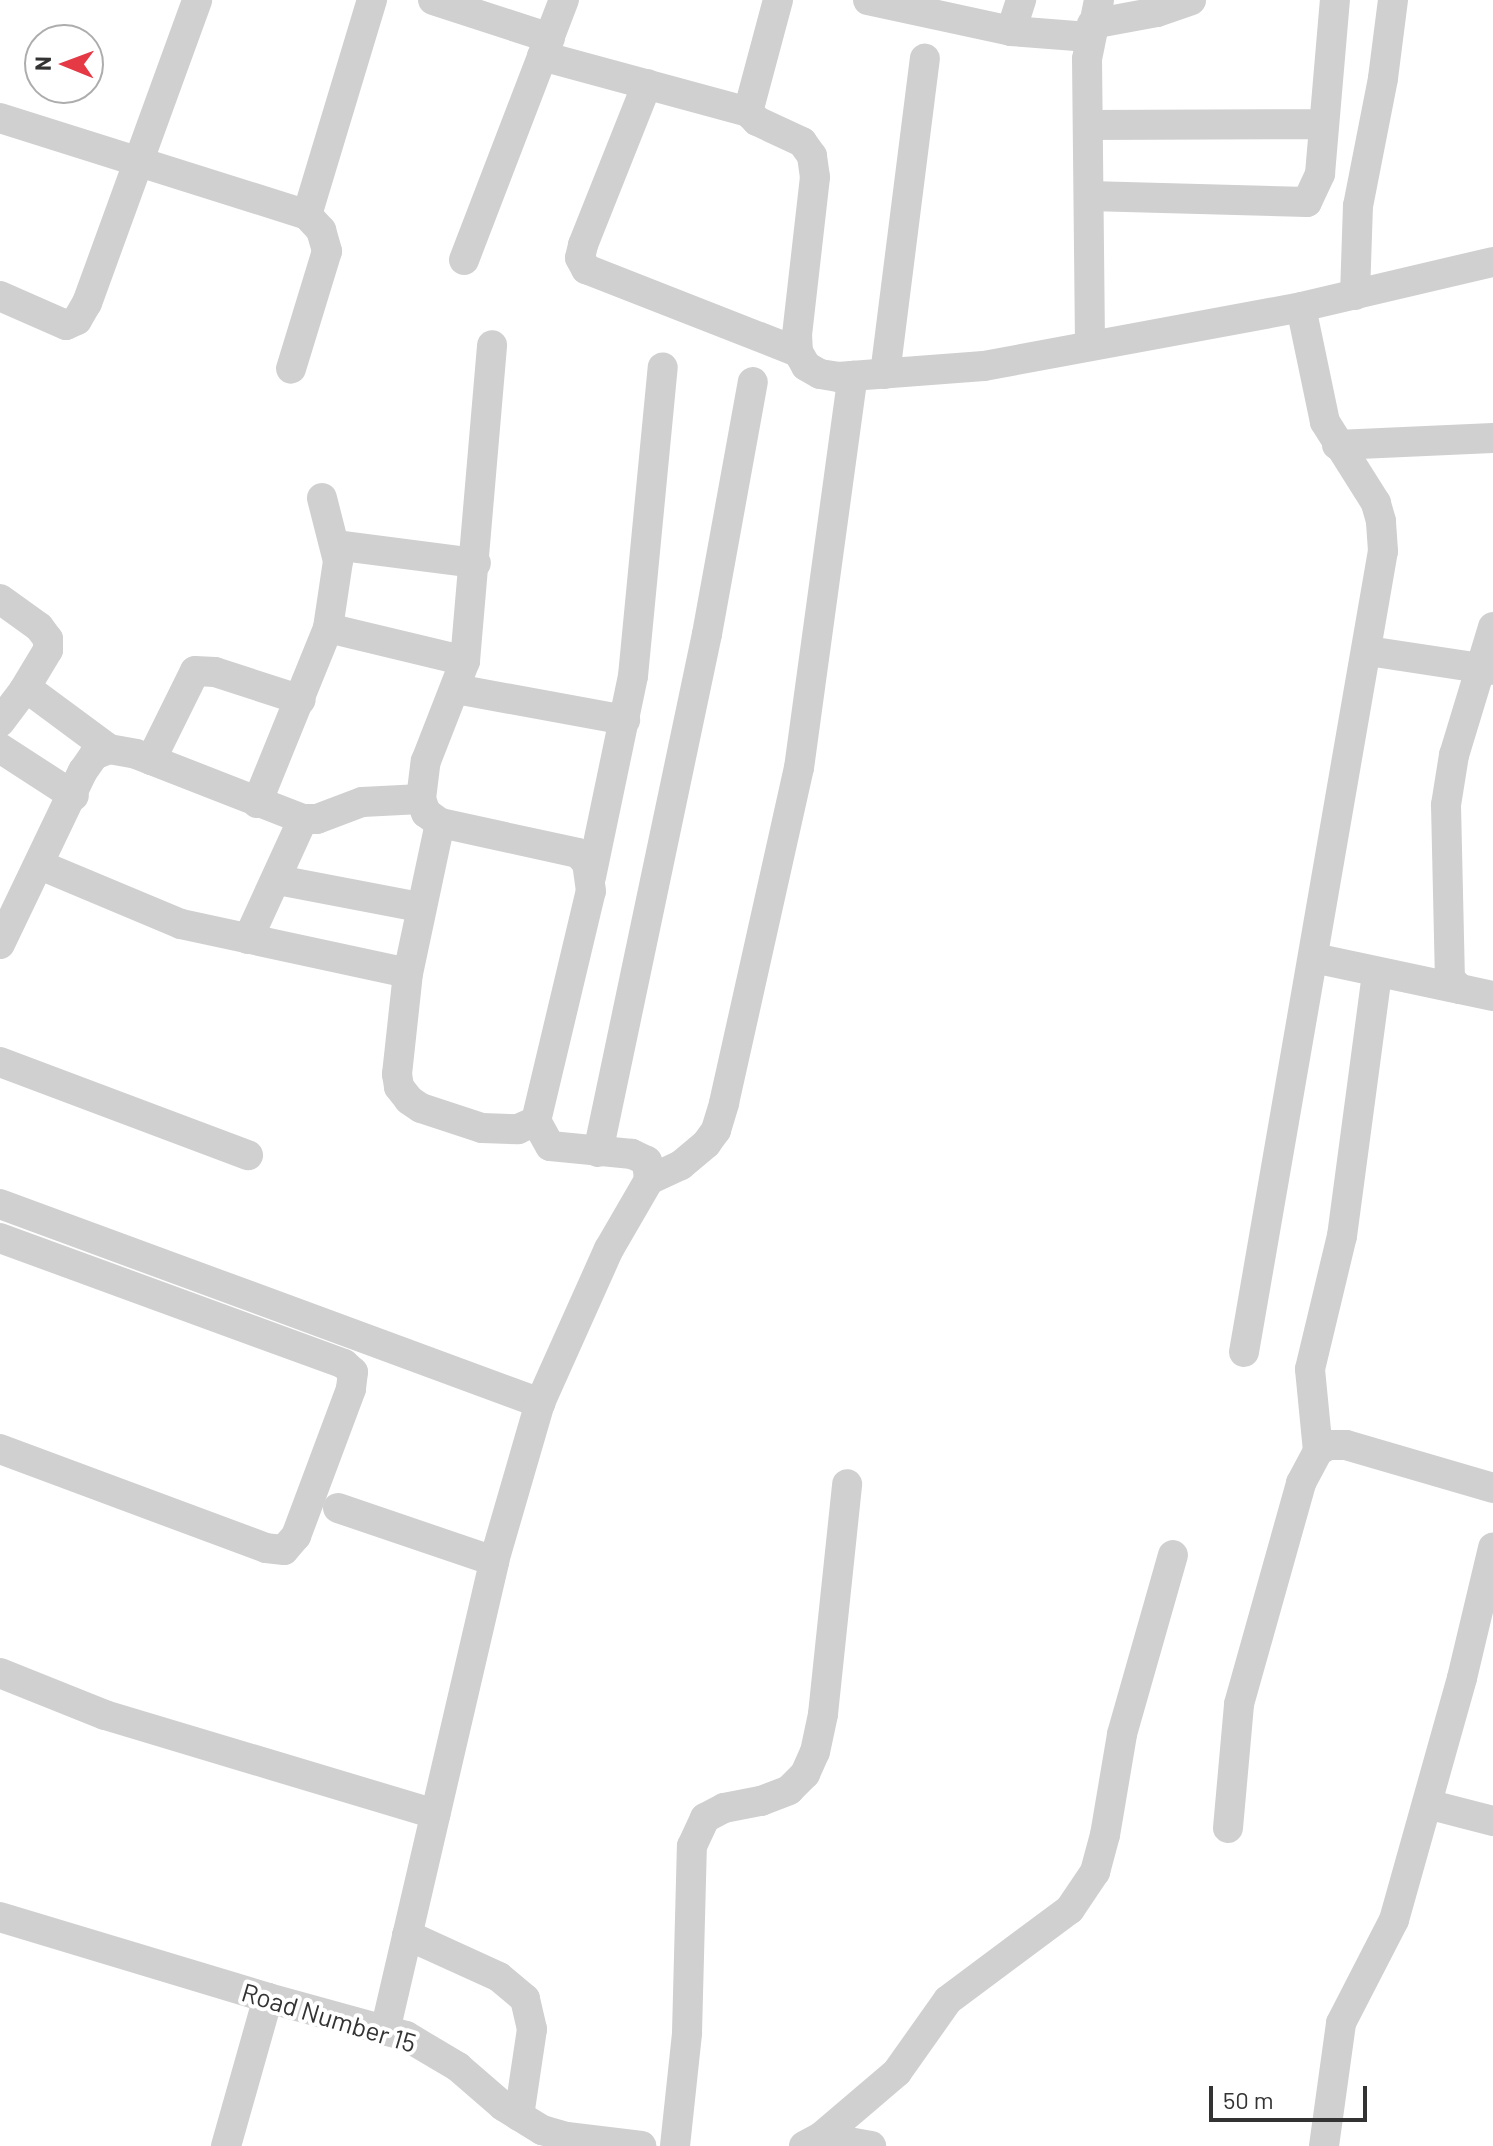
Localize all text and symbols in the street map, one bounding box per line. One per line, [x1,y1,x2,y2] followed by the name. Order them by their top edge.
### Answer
[24,24,104,104] north arrow
[29,56,55,71] text: N
[238,1976,420,2058] street label: Road Number 15
[1213,2070,1371,2120] scale bar
[1223,2085,1274,2114] text: 50 m

